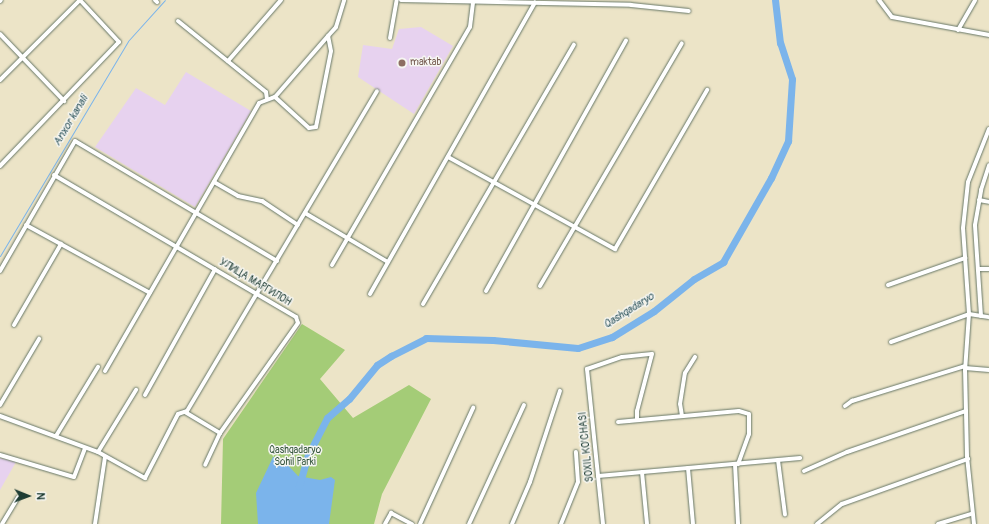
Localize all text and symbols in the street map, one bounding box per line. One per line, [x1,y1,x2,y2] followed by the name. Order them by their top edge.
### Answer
[410,57,441,69] place label: maktab
[397,58,407,68] marker: maktab
[51,93,91,149] water label: Anxor kanali
[217,257,293,309] street label: УЛИЦА МАРГИЛОН
[601,290,657,332] water label: Qashqadaryo
[577,411,597,483] street label: SOXIL KO'CHASI
[269,444,321,468] park label: Qashqadaryo Sohil Parki
[8,476,48,516] north arrow
[34,492,47,500] text: N

